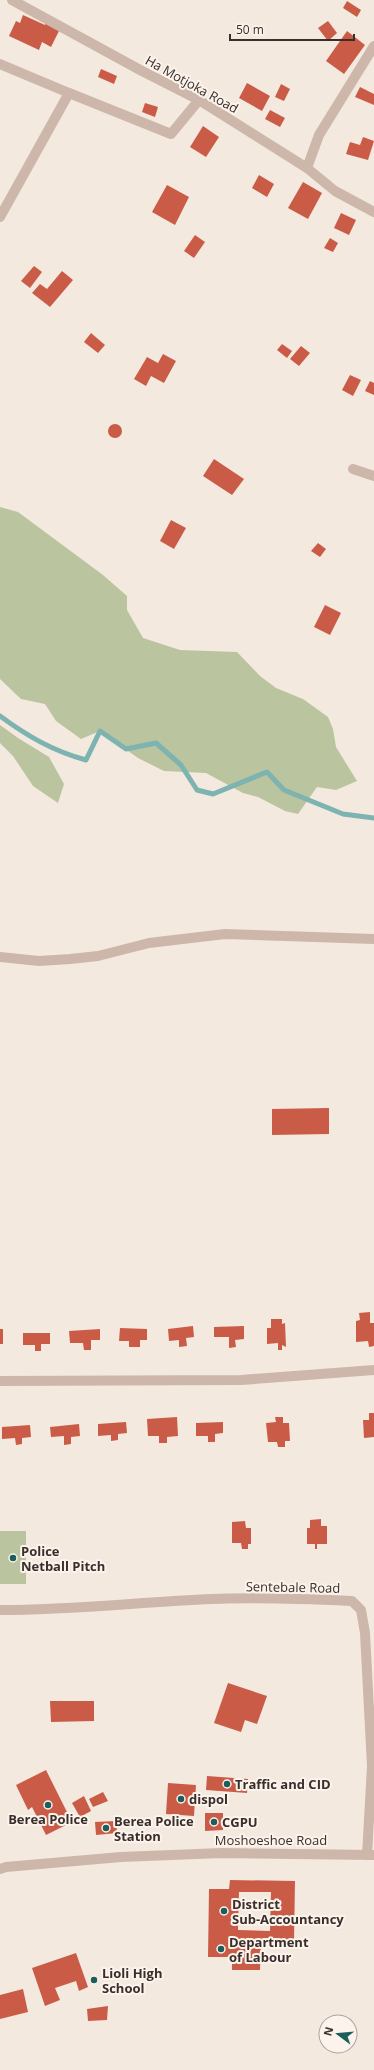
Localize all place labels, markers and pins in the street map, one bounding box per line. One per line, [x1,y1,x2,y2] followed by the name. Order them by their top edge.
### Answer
[21,1542,105,1575] place label: Police Netball Pitch
[8,1553,18,1563] marker: Police Netball Pitch
[235,1775,331,1793] place label: Traffic and CID
[222,1779,232,1789] marker: Traffic and CID
[189,1790,228,1808] place label: dispol
[176,1794,186,1804] marker: dispol
[43,1800,53,1810] marker: Berea Police
[8,1810,88,1828] place label: Berea Police
[114,1812,194,1845] place label: Berea Police Station
[222,1813,258,1831] place label: CGPU
[209,1817,219,1827] marker: CGPU
[101,1823,111,1833] marker: Berea Police Station
[232,1895,344,1928] place label: District Sub-Accountancy
[219,1906,229,1916] marker: District Sub-Accountancy
[229,1933,309,1966] place label: Department of Labour
[216,1944,226,1954] marker: Department of Labour
[102,1964,162,1997] place label: Lioli High School
[89,1975,99,1985] marker: Lioli High School

